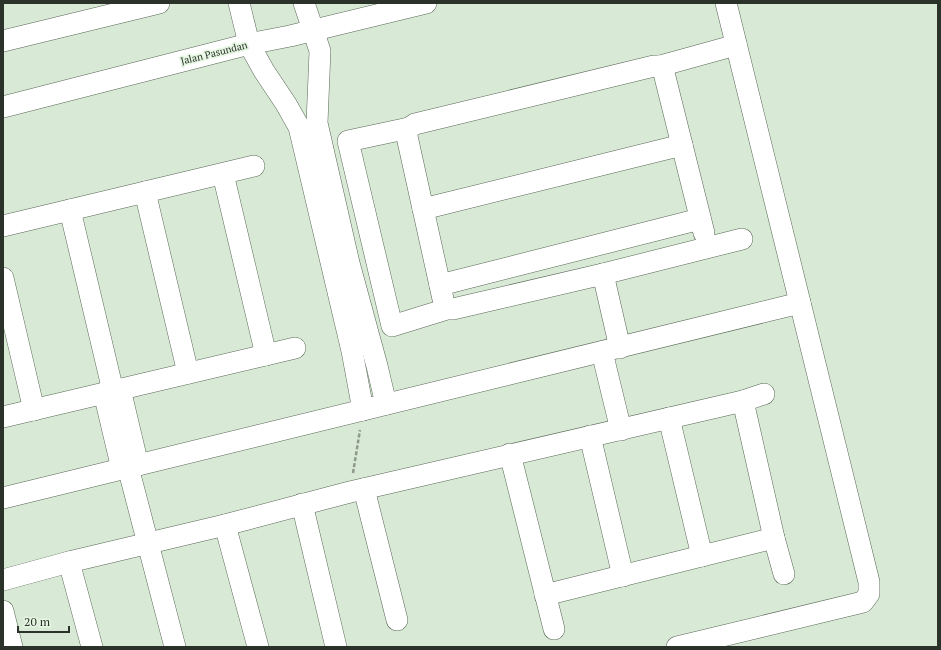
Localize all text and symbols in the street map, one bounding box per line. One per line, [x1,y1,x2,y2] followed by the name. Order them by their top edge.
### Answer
[179,38,249,68] street label: Jalan Pasundan
[18,608,69,634] scale bar
[24,614,51,629] text: 20 m

